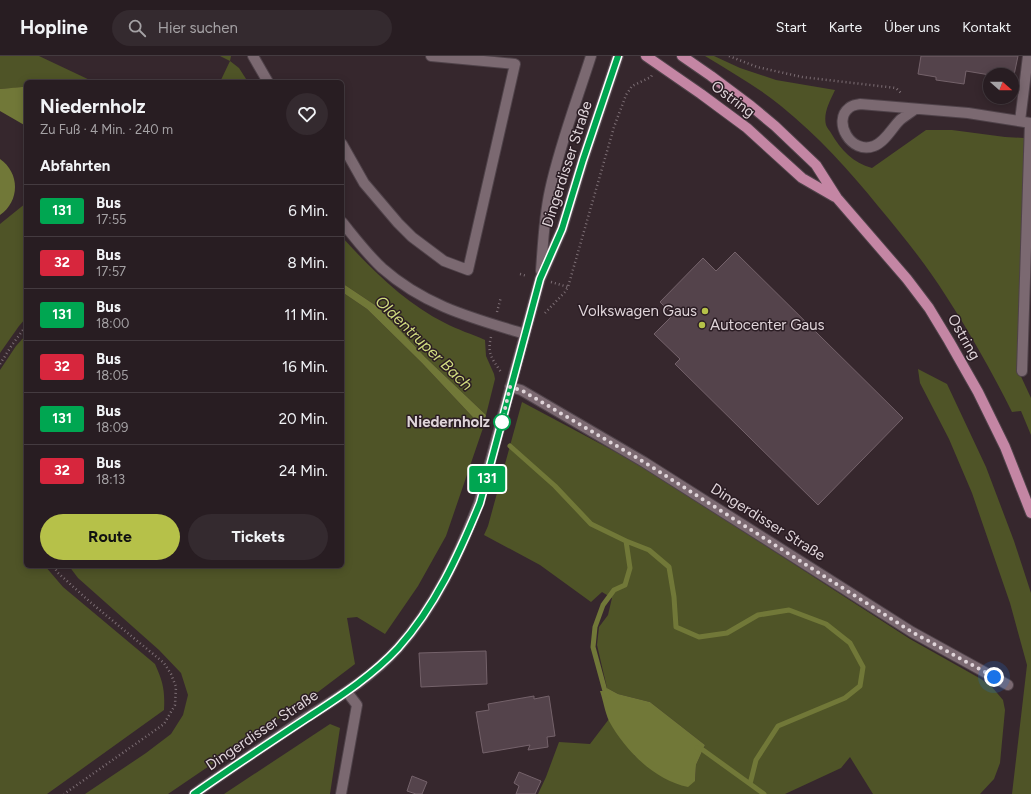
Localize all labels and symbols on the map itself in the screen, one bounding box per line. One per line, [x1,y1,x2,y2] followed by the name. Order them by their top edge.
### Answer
[983,68,1019,104] north arrow
[708,77,758,121] street label: Ostring
[538,99,596,229] street label: Dingerdisser Straße
[371,292,477,394] water label: Oldentruper Bach
[578,302,697,320] place label: Volkswagen Gaus
[700,306,710,316] marker: Volkswagen Gaus
[944,311,984,363] street label: Ostring
[710,316,825,334] place label: Autocenter Gaus
[697,320,707,330] marker: Autocenter Gaus
[407,413,490,431] place label: Niedernholz
[493,413,511,431] marker: Niedernholz
[464,466,510,492] line badge: 131
[707,479,829,565] street label: Dingerdisser Straße
[984,667,1004,687] your location
[202,686,322,774] street label: Dingerdisser Straße

